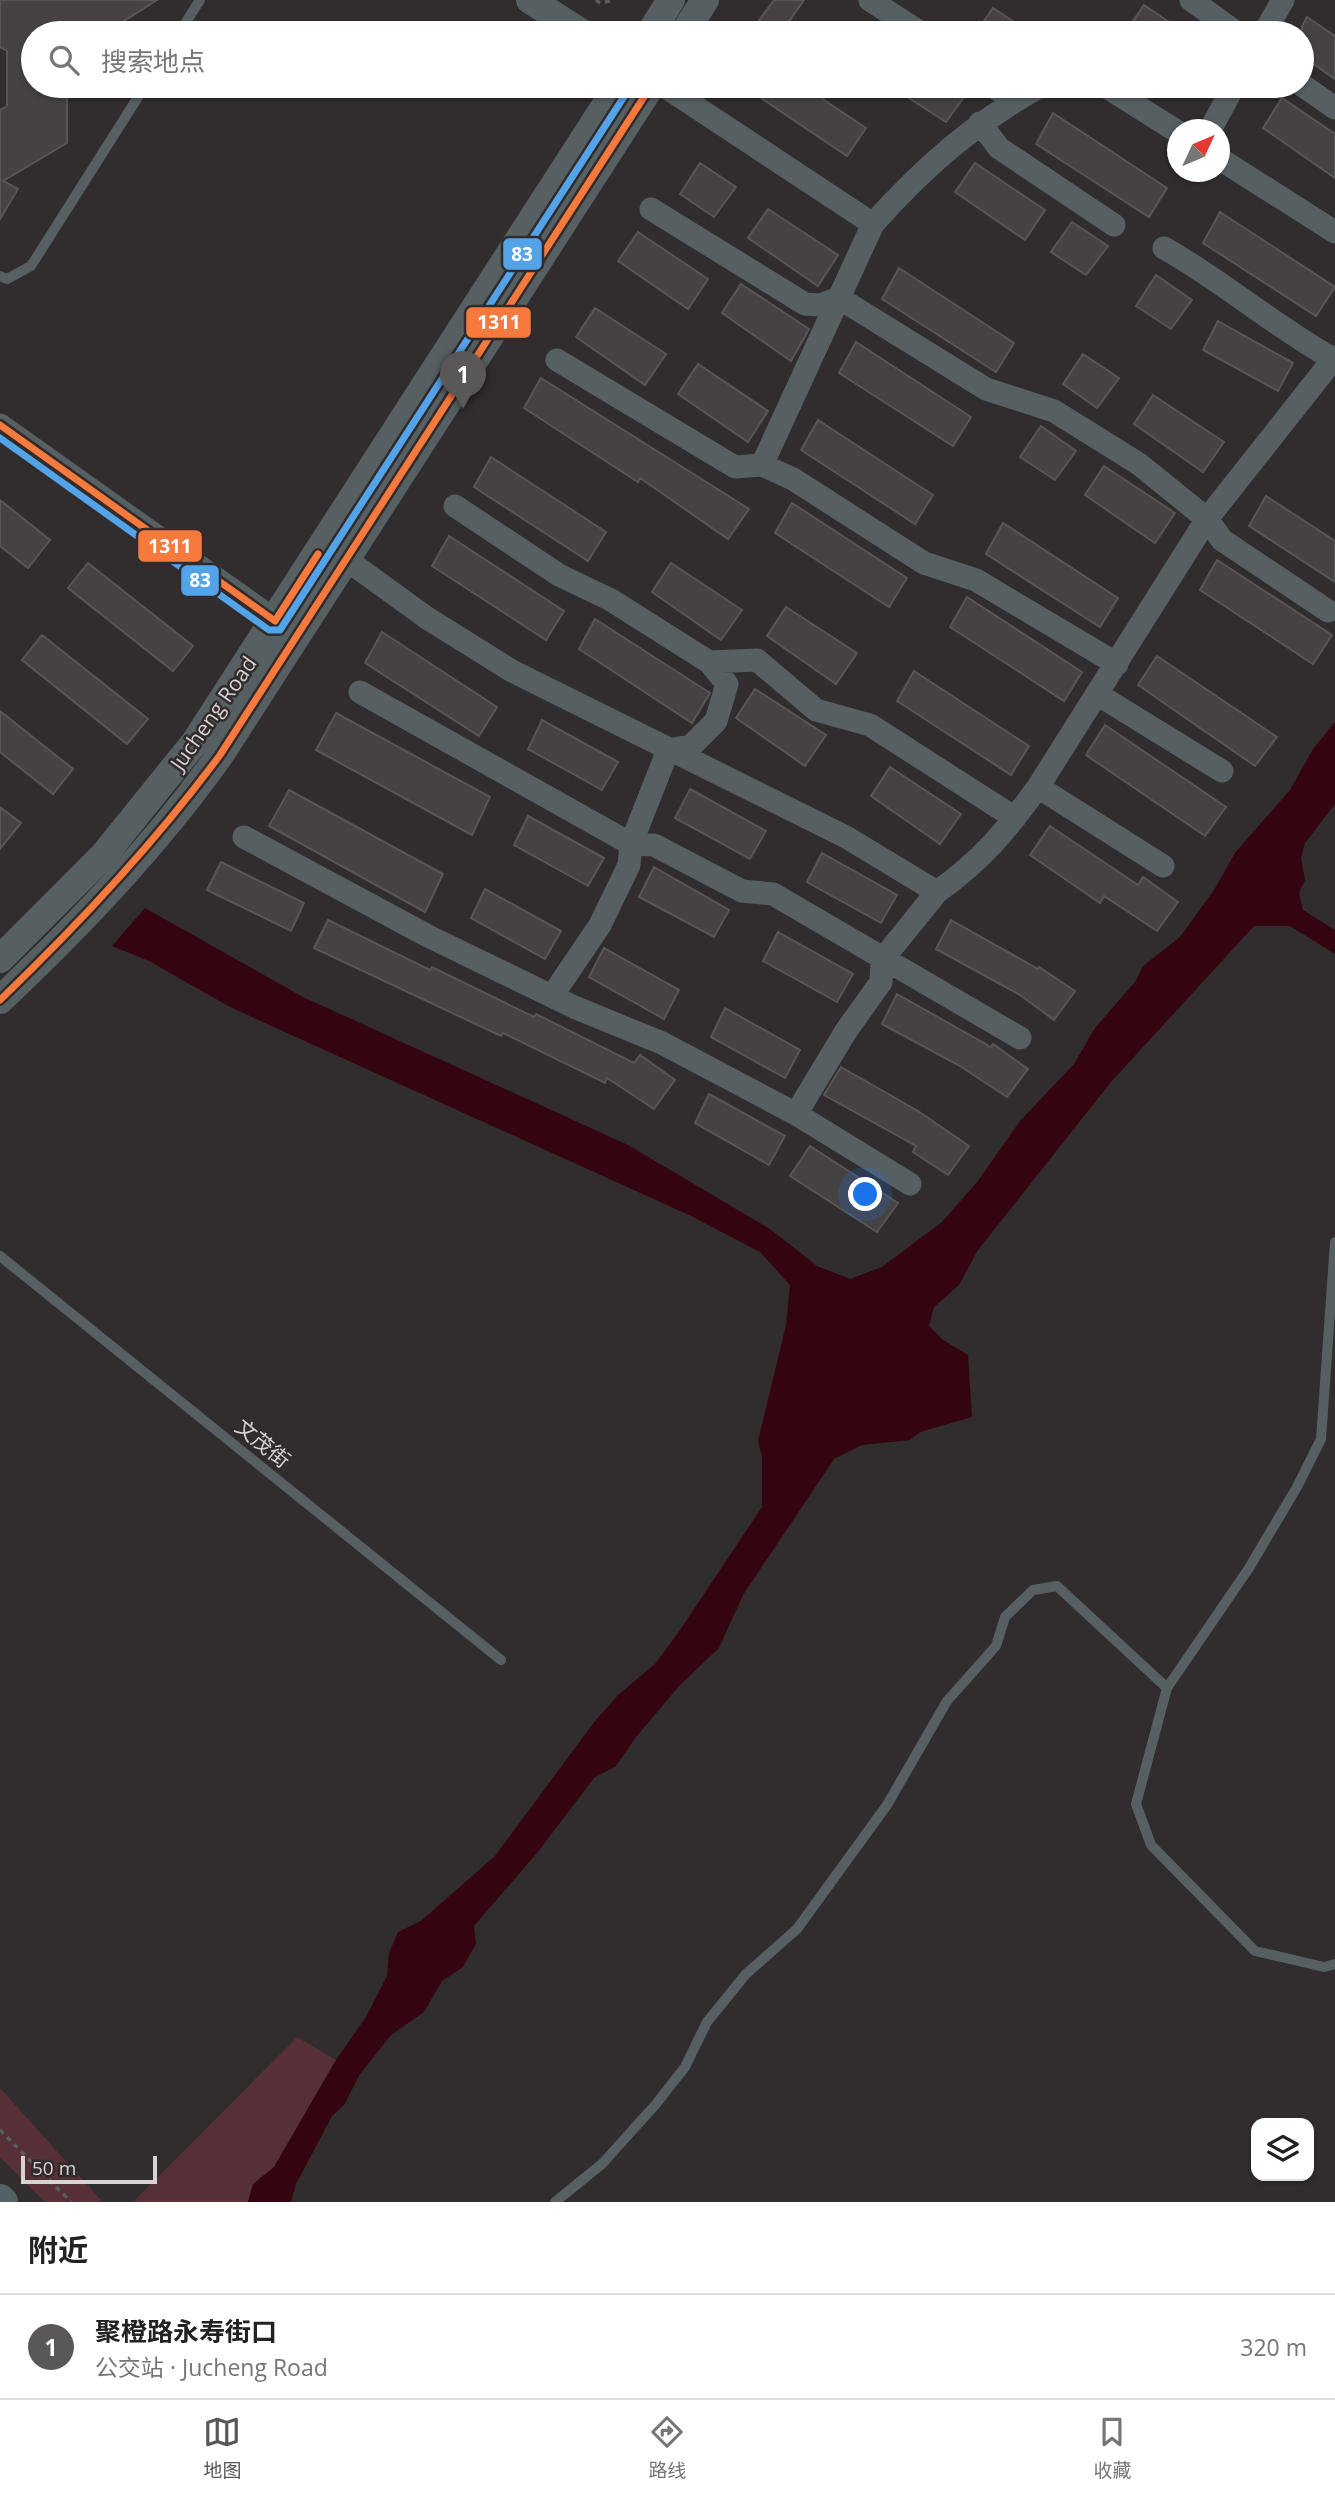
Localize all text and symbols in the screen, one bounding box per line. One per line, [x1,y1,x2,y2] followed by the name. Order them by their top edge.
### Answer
[21,21,1314,98] search box
[45,41,83,79] icon: search
[101,43,205,79] text: 搜索地点
[1167,119,1230,182] north arrow
[502,237,543,271] line badge: 83
[511,241,533,267] text: 83
[465,306,532,339] line badge: 1311
[477,309,521,335] text: 1311
[440,351,486,409] pin: 1
[137,529,203,563] line badge: 1311
[148,533,192,559] text: 1311
[180,564,220,597] line badge: 83
[189,567,211,593] text: 83
[162,650,263,777] street label: Jucheng Road
[848,1177,882,1211] your location
[230,1412,296,1474] street label: 文茂街
[1251,2118,1314,2181] map controls
[1251,2118,1314,2181] button: layers
[21,2153,158,2185] scale bar
[32,2155,76,2181] text: 50 m
[28,2229,88,2270] text: 附近
[95,2313,277,2349] text: 聚橙路永寿街口
[44,2331,58,2363] text: 1
[1240,2331,1307,2363] text: 320 m
[95,2351,328,2383] text: 公交站 · Jucheng Road
[203,2413,242,2483] tab: 地图
[648,2413,687,2483] tab: 路线
[1093,2413,1132,2483] tab: 收藏

